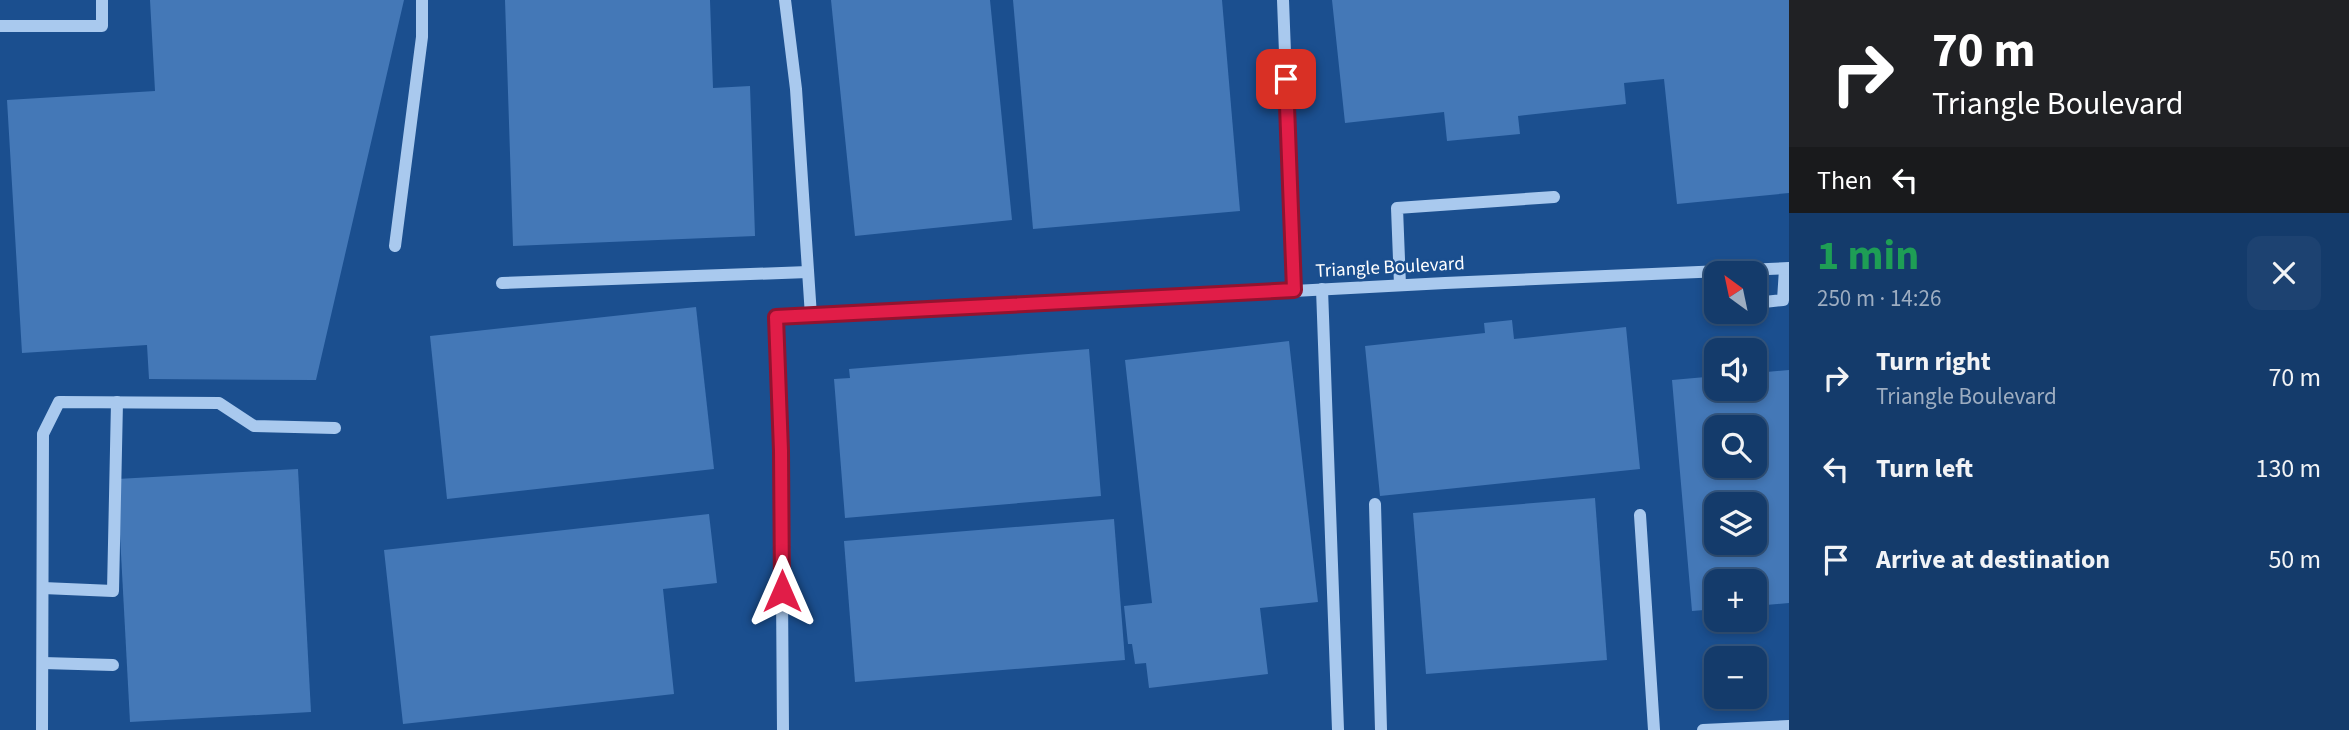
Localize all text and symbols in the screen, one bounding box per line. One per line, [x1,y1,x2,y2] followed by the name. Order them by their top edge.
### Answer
[1932,16,2036,86] text: 70 m
[1817,28,1908,119] icon: right
[1256,49,1316,109] pin
[1267,60,1305,98] icon: arrive
[1932,81,2184,127] text: Triangle Boulevard
[1886,161,1924,199] icon: left
[1817,162,1872,199] text: Then
[1817,226,1919,286] text: 1 min
[2247,236,2321,310] button: close
[1315,250,1465,285] street label: Triangle Boulevard
[1704,261,1768,324] north arrow
[1704,261,1767,709] map controls
[1817,282,1941,315] text: 250 m · 14:26
[1704,338,1767,401] button: sound
[1876,343,1991,380] text: Turn right
[1817,359,1855,397] icon: right
[2268,359,2321,396] text: 70 m
[1876,380,2057,413] text: Triangle Boulevard
[1704,415,1767,478] button: search
[1817,450,1855,488] icon: left
[1876,450,1973,487] text: Turn left
[2255,450,2321,487] text: 130 m
[1704,492,1767,555] button: layers
[1817,541,1855,579] icon: arrive
[1876,541,2110,578] text: Arrive at destination
[2268,541,2321,578] text: 50 m
[745,554,819,628] position arrow
[1704,569,1767,632] button: +
[1704,646,1767,709] button: −

